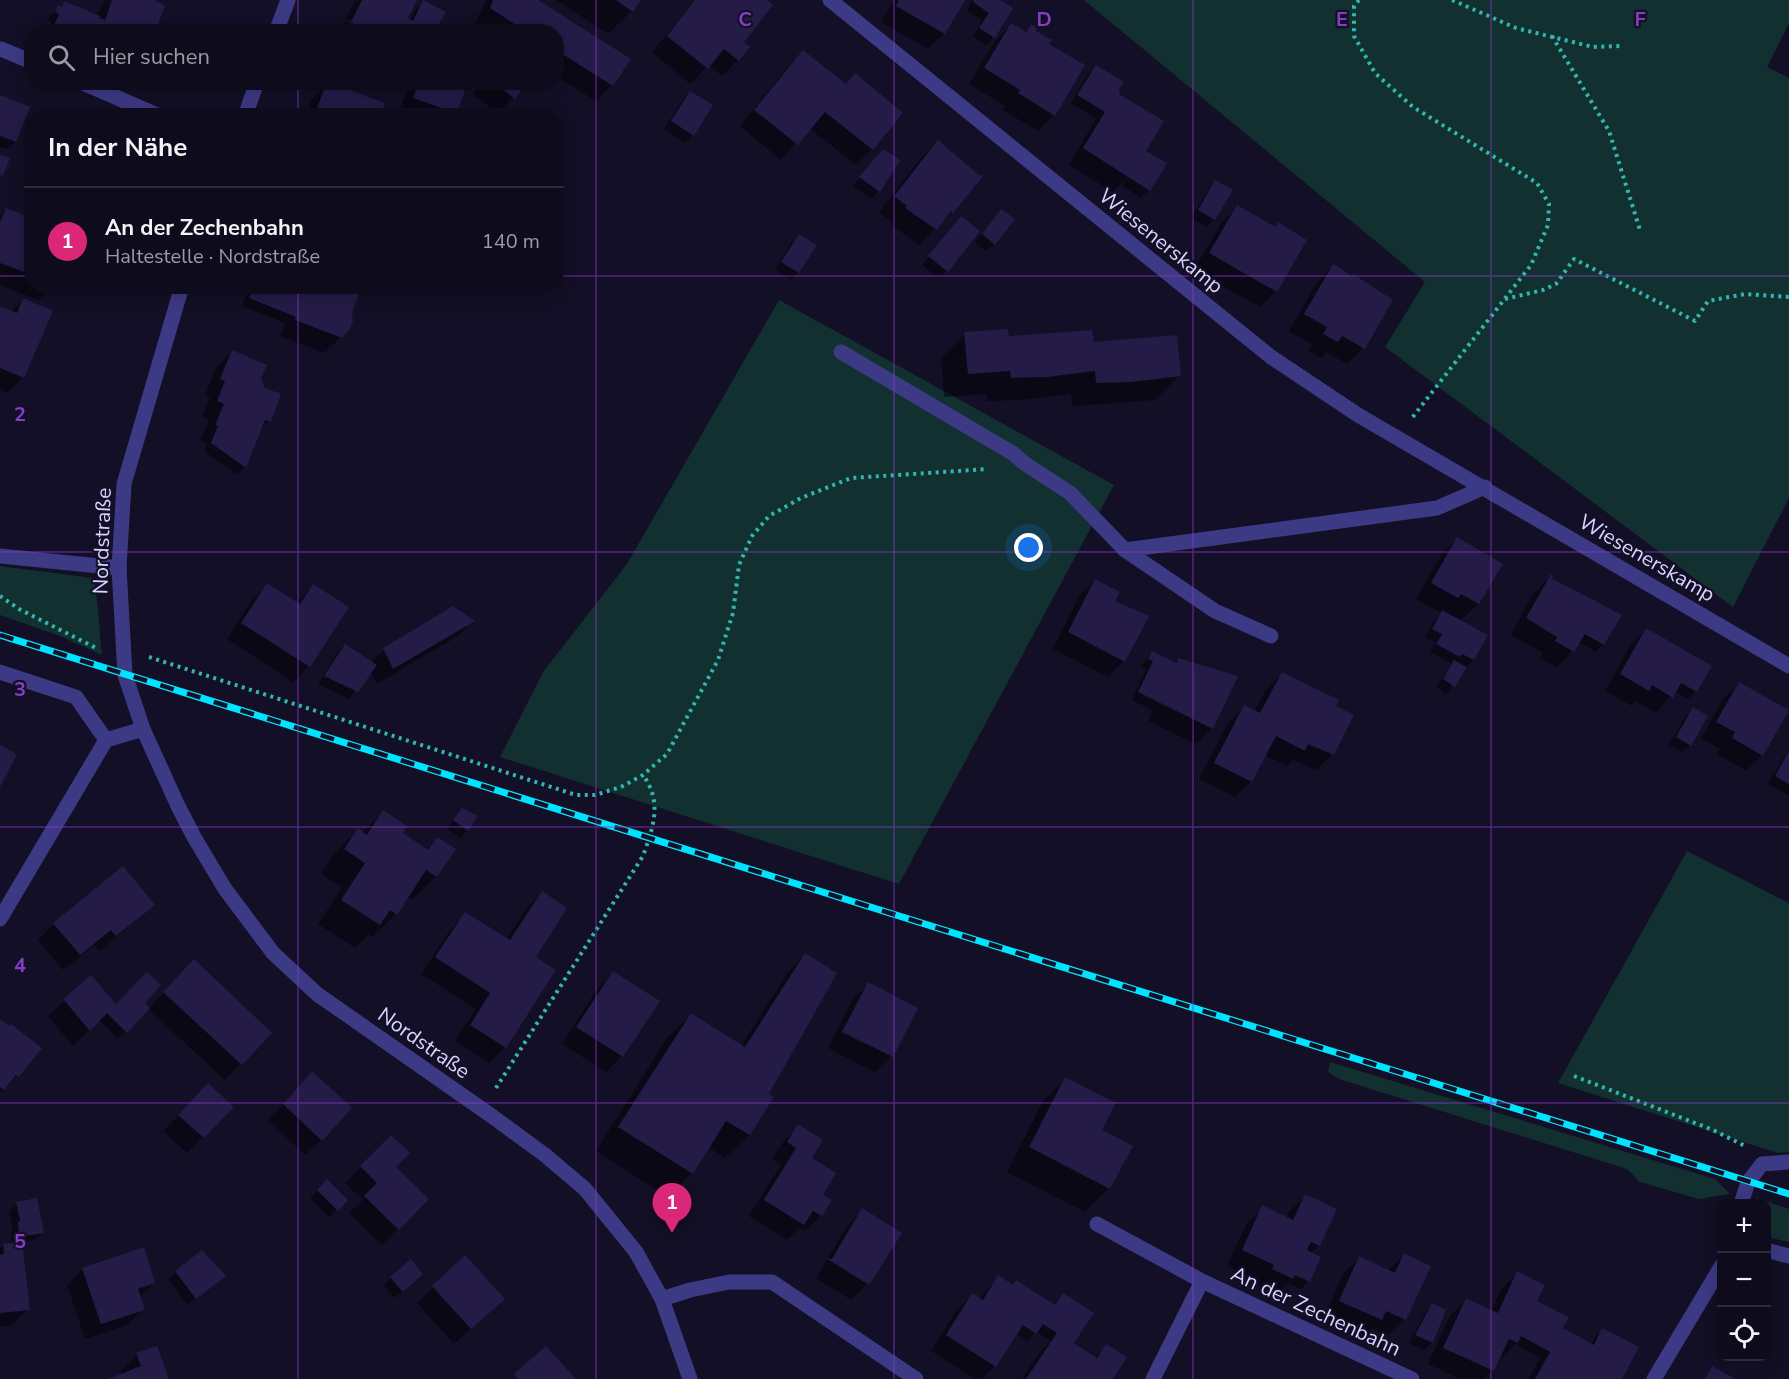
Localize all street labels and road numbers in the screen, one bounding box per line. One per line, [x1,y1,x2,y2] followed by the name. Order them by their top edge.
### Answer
[1093,182,1229,300] street label: Wiesenerskamp
[86,487,118,595] street label: Nordstraße
[1574,508,1720,608] street label: Wiesenerskamp
[372,1001,476,1085] street label: Nordstraße
[1227,1259,1405,1363] street label: An der Zechenbahn

